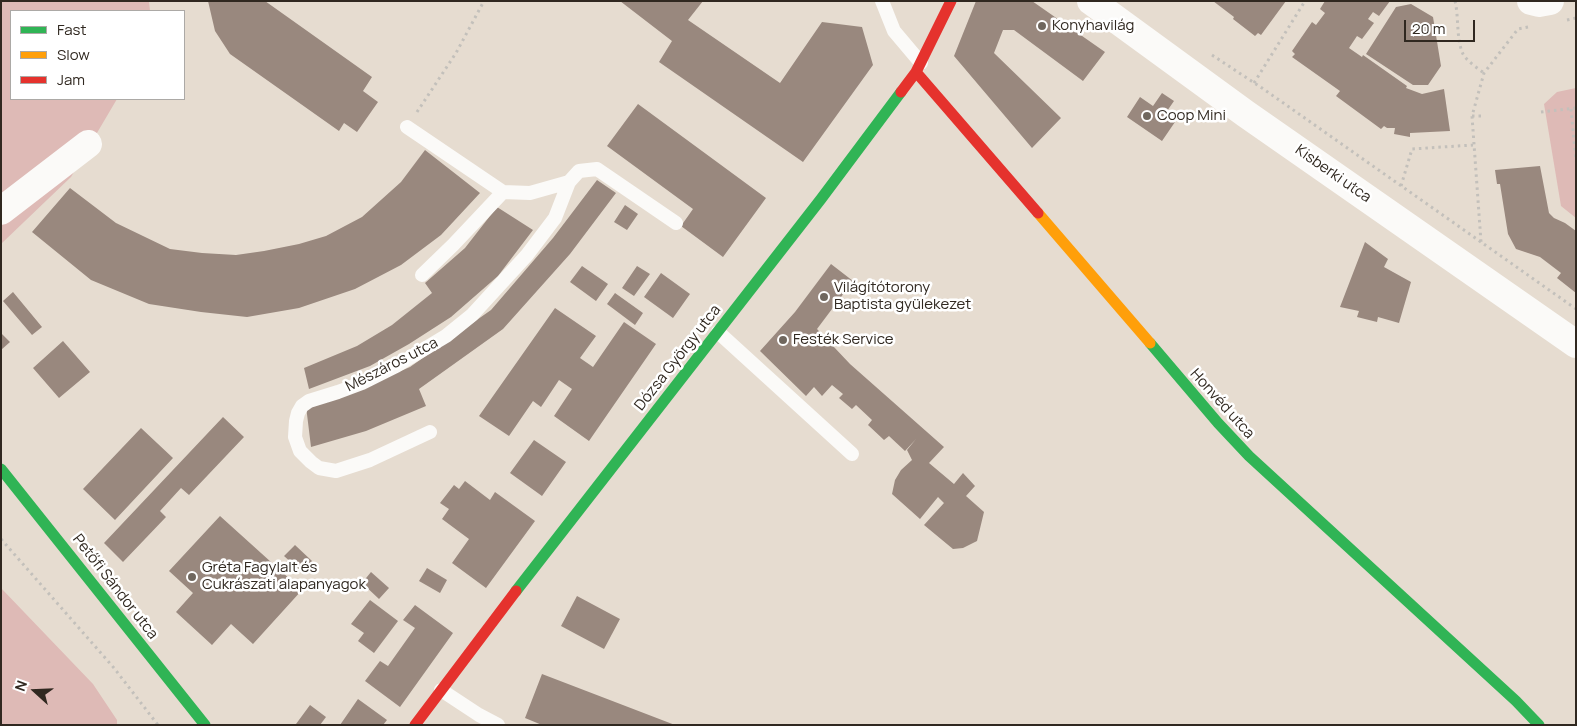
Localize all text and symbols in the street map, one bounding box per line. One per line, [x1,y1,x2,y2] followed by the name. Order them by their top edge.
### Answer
[10,10,185,100] legend
[1407,10,1478,42] scale bar
[1052,17,1134,35] place label: Konyhavilág
[1412,18,1445,39] text: 20 m
[57,19,86,40] text: Fast
[1036,20,1048,32] marker: Konyhavilág
[57,44,90,65] text: Slow
[57,69,85,90] text: Jam
[1157,107,1226,125] place label: Coop Mini
[1141,110,1153,122] marker: Coop Mini
[1292,141,1374,207] street label: Kisberki utca
[834,279,971,314] place label: Világítótorony Baptista gyülekezet
[818,291,830,303] marker: Világítótorony Baptista gyülekezet
[631,302,725,414] street label: Dózsa György utca
[793,331,894,349] place label: Festék Service
[343,334,441,396] street label: Mészáros utca
[777,334,789,346] marker: Festék Service
[1186,365,1258,443] street label: Honvéd utca
[68,531,162,643] street label: Petőfi Sándor utca
[202,559,366,594] place label: Gréta Fagylalt és Cukrászati alapanyagok
[186,571,198,583] marker: Gréta Fagylalt és Cukrászati alapanyagok
[10,666,60,716] north arrow
[10,678,31,694] text: N

